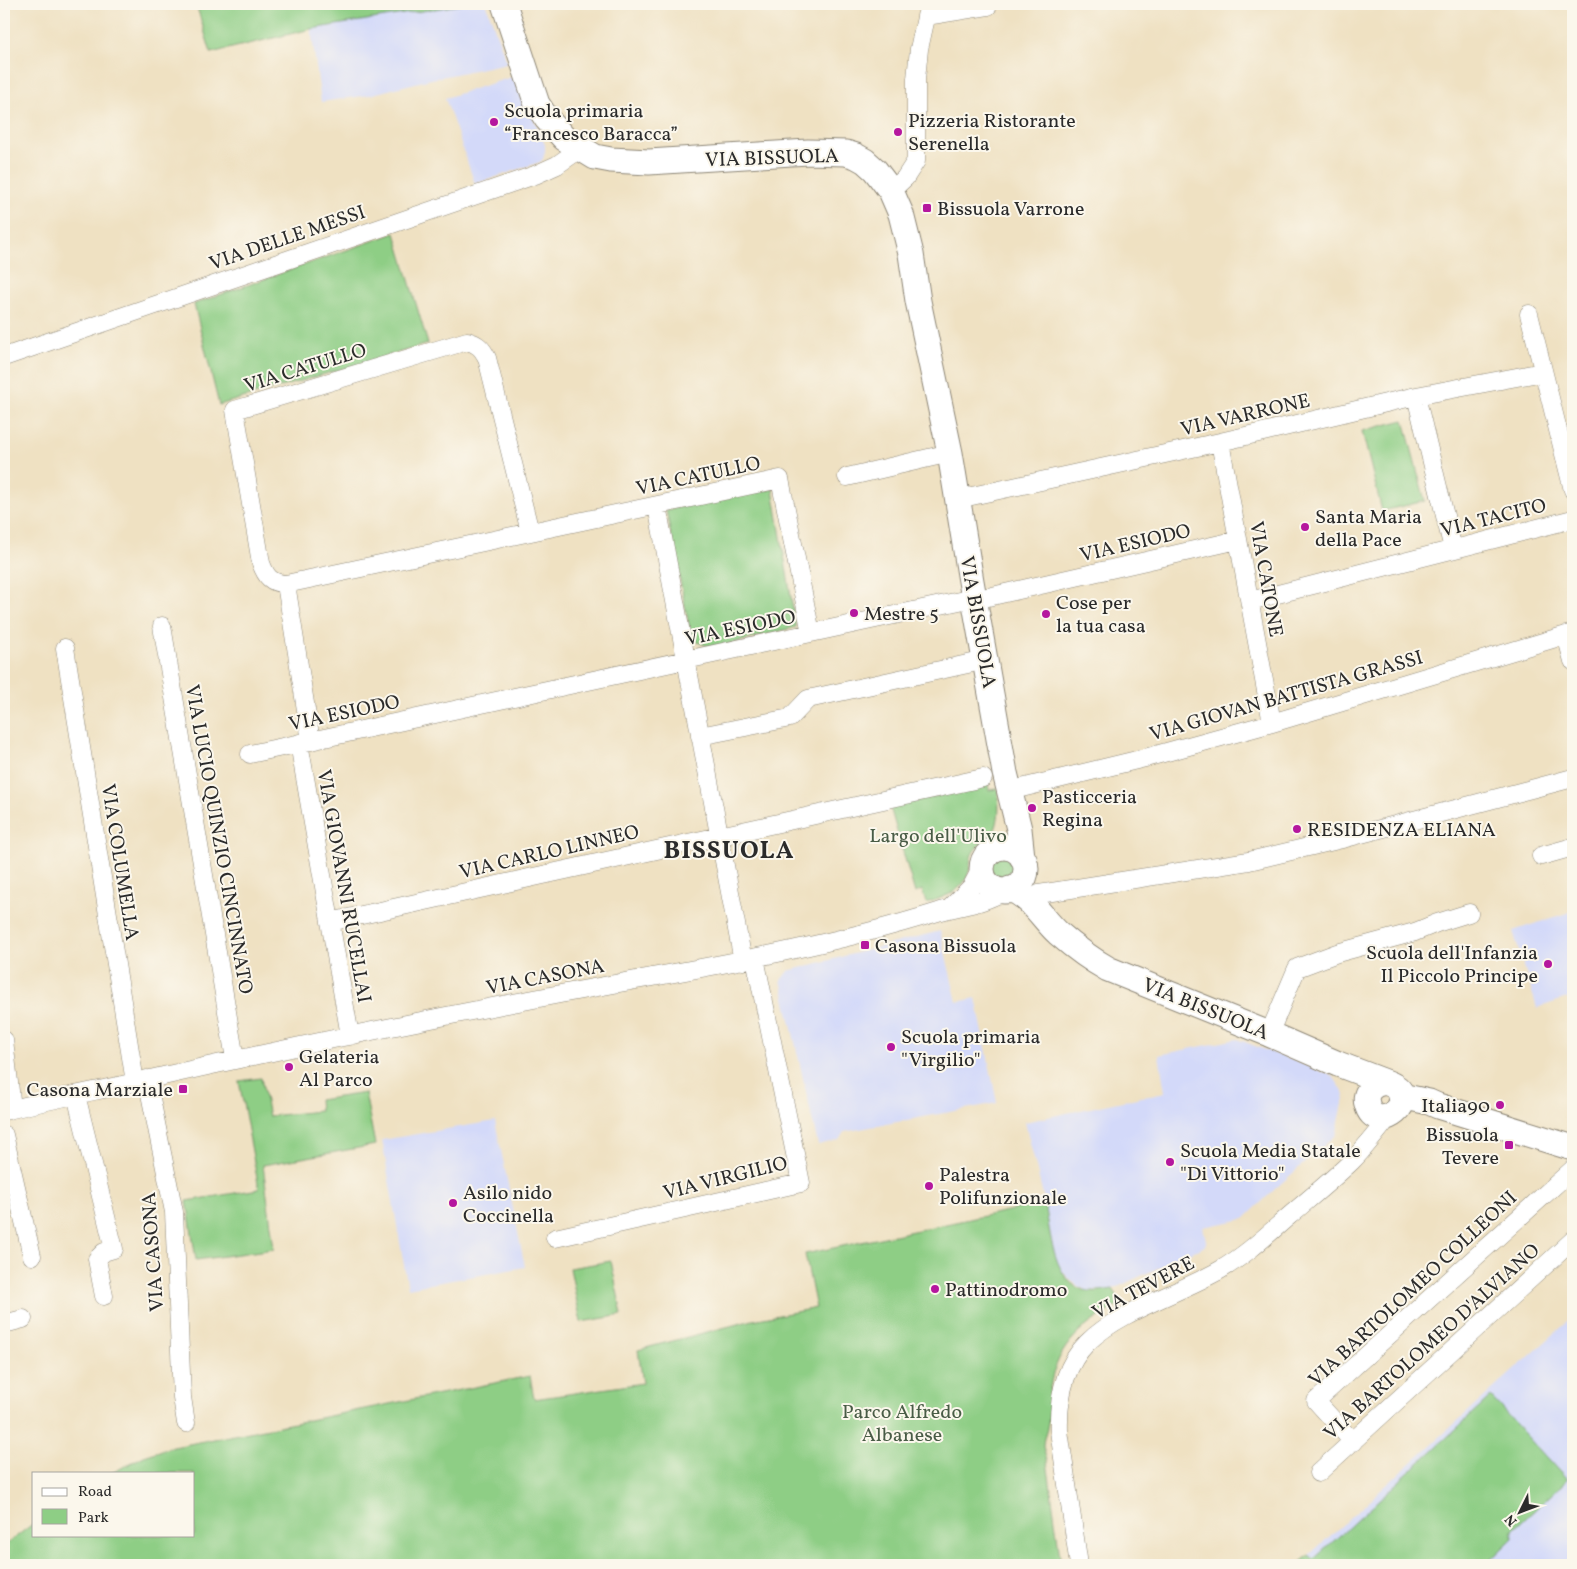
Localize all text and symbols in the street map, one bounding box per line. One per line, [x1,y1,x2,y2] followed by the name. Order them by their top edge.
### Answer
[504,98,678,149] place label: Scuola primaria “Francesco Baracca”
[908,108,1076,159] place label: Pizzeria Ristorante Serenella
[488,116,500,128] marker: Scuola primaria “Francesco Baracca”
[892,126,904,138] marker: Pizzeria Ristorante Serenella
[705,143,839,175] street label: VIA BISSUOLA
[937,196,1084,224] place label: Bissuola Varrone
[206,199,370,279] street label: VIA DELLE MESSI
[921,202,933,214] marker: Bissuola Varrone
[241,337,370,401] street label: VIA CATULLO
[1178,387,1313,444] street label: VIA VARRONE
[634,450,763,504] street label: VIA CATULLO
[1438,492,1549,546] street label: VIA TACITO
[1315,504,1422,555] place label: Santa Maria della Pace
[1077,518,1194,570] street label: VIA ESIODO
[1241,519,1289,640] street label: VIA CATONE
[1299,521,1311,533] marker: Santa Maria della Pace
[952,554,1002,691] street label: VIA BISSUOLA
[1056,590,1146,641] place label: Cose per la tua casa
[864,601,939,629] place label: Mestre 5
[682,604,799,654] street label: VIA ESIODO
[848,607,860,619] marker: Mestre 5
[1040,608,1052,620] marker: Cose per la tua casa
[1146,644,1427,749] street label: VIA GIOVAN BATTISTA GRASSI
[177,682,259,996] street label: VIA LUCIO QUINZIO CINCINNATO
[286,689,403,739] street label: VIA ESIODO
[309,767,377,1005] street label: VIA GIOVANNI RUCELLAI
[93,782,145,943] street label: VIA COLUMELLA
[1042,784,1137,835] place label: Pasticceria Regina
[1026,802,1038,814] marker: Pasticceria Regina
[1307,817,1496,845] place label: RESIDENZA ELIANA
[457,819,642,887] street label: VIA CARLO LINNEO
[869,823,1007,851] park label: Largo dell'Ulivo
[1291,823,1303,835] marker: RESIDENZA ELIANA
[664,834,794,869] district label: BISSUOLA
[875,933,1016,961] place label: Casona Bissuola
[859,939,871,951] marker: Casona Bissuola
[1366,940,1538,991] place label: Scuola dell'Infanzia Il Piccolo Principe
[484,953,607,1003] street label: VIA CASONA
[1542,958,1554,970] marker: Scuola dell'Infanzia Il Piccolo Principe
[1138,972,1273,1048] street label: VIA BISSUOLA
[901,1024,1041,1075] place label: Scuola primaria "Virgilio"
[885,1041,897,1053] marker: Scuola primaria "Virgilio"
[299,1044,379,1095] place label: Gelateria Al Parco
[283,1061,295,1073] marker: Gelateria Al Parco
[26,1077,173,1105] place label: Casona Marziale
[177,1083,189,1095] marker: Casona Marziale
[1421,1093,1490,1121] place label: Italia90
[1494,1099,1506,1111] marker: Italia90
[1426,1122,1499,1173] place label: Bissuola Tevere
[1180,1138,1361,1189] place label: Scuola Media Statale "Di Vittorio"
[1503,1139,1515,1151] marker: Bissuola Tevere
[660,1150,791,1208] street label: VIA VIRGILIO
[1164,1156,1176,1168] marker: Scuola Media Statale "Di Vittorio"
[939,1162,1067,1213] place label: Palestra Polifunzionale
[463,1180,554,1231] place label: Asilo nido Coccinella
[923,1180,935,1192] marker: Palestra Polifunzionale
[1303,1185,1524,1394] street label: VIA BARTOLOMEO COLLEONI
[136,1191,172,1313] street label: VIA CASONA
[447,1197,459,1209] marker: Asilo nido Coccinella
[1318,1238,1547,1447] street label: VIA BARTOLOMEO D'ALVIANO
[1088,1250,1200,1328] street label: VIA TEVERE
[945,1277,1067,1305] place label: Pattinodromo
[929,1283,941,1295] marker: Pattinodromo
[842,1399,962,1450] park label: Parco Alfredo Albanese
[32,1472,195,1536] legend
[78,1482,112,1503] text: Road
[1494,1486,1544,1536] north arrow
[78,1508,109,1529] text: Park
[1501,1510,1522,1530] text: N

